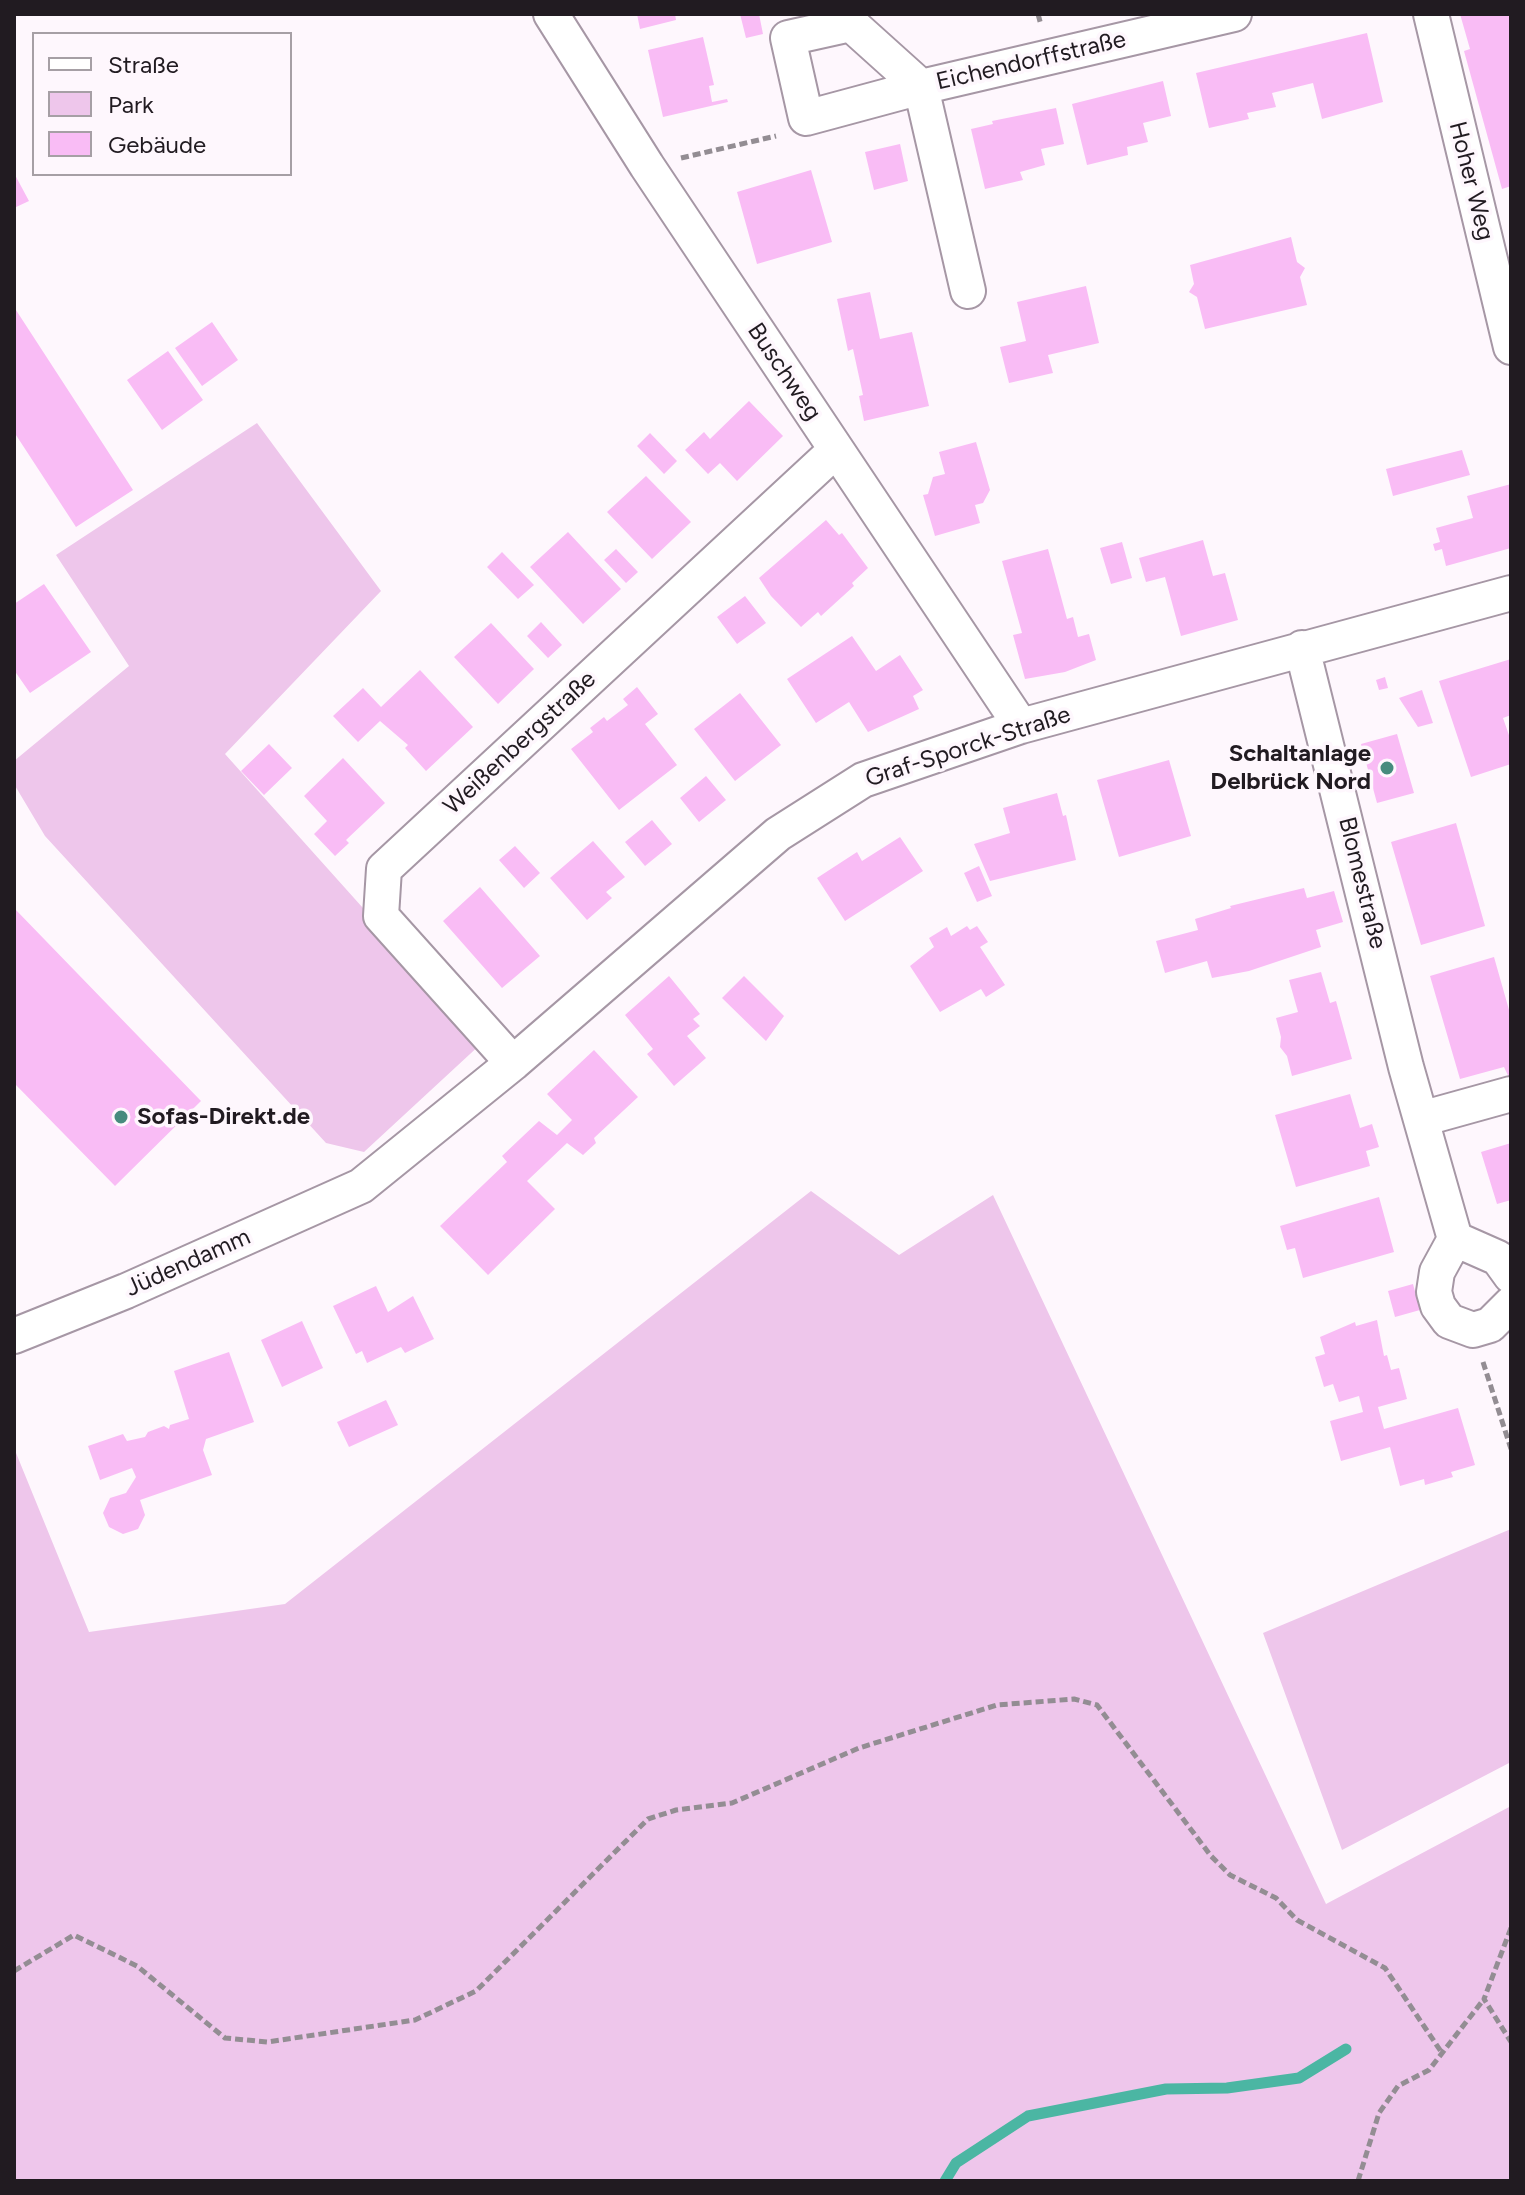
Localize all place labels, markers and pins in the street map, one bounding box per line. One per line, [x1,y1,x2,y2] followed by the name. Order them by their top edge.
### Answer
[1210,740,1371,796] place label: Schaltanlage Delbrück Nord
[1378,759,1396,777] marker: Schaltanlage Delbrück Nord
[137,1103,310,1131] place label: Sofas-Direkt.de
[112,1108,130,1126] marker: Sofas-Direkt.de

